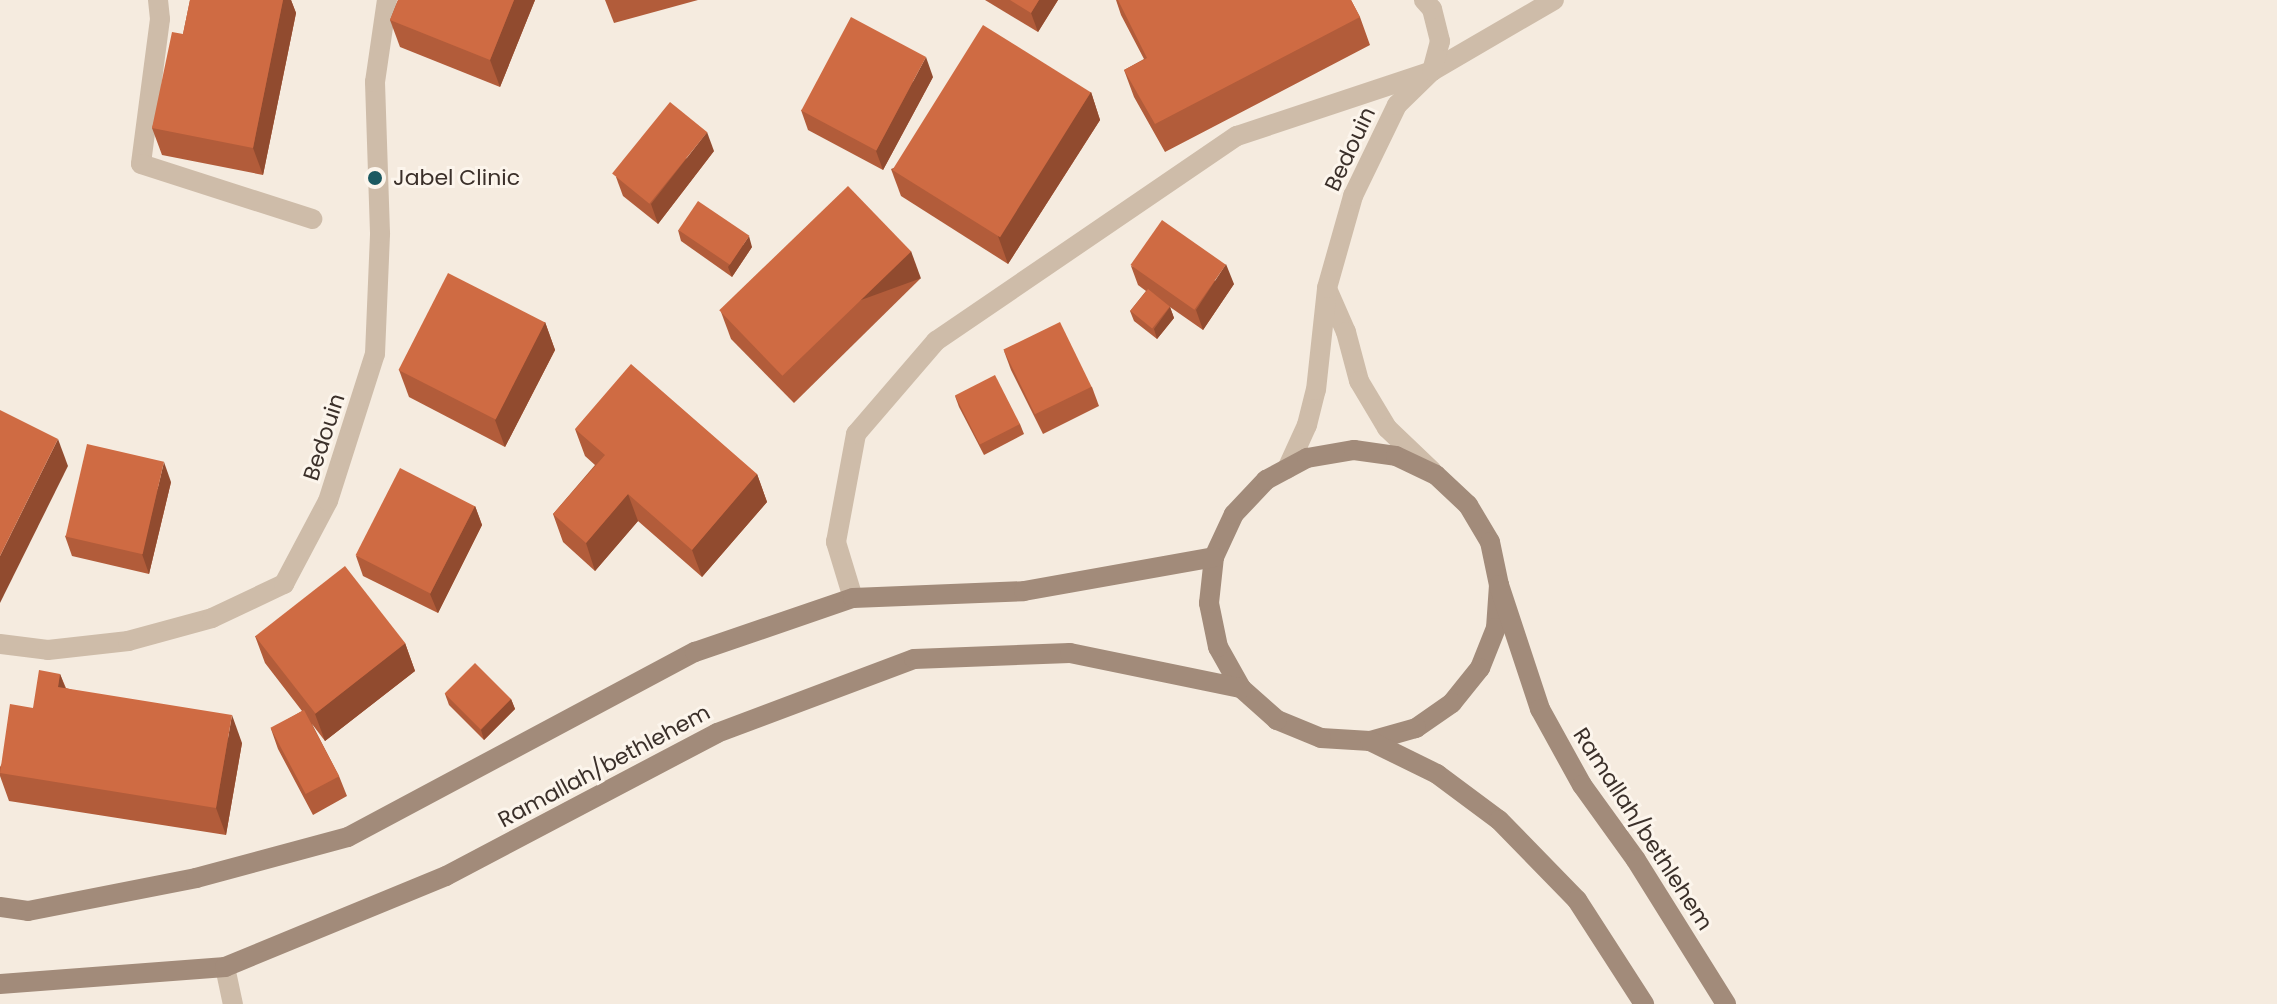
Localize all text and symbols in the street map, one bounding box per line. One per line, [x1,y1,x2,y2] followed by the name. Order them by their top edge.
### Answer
[1319,103,1381,195] street label: Bedouin
[393,165,520,191] place label: Jabel Clinic
[364,167,386,189] marker: Jabel Clinic
[298,390,350,484] street label: Bedouin
[494,699,714,833] street label: Ramallah/bethlehem
[1568,723,1718,935] street label: Ramallah/bethlehem

